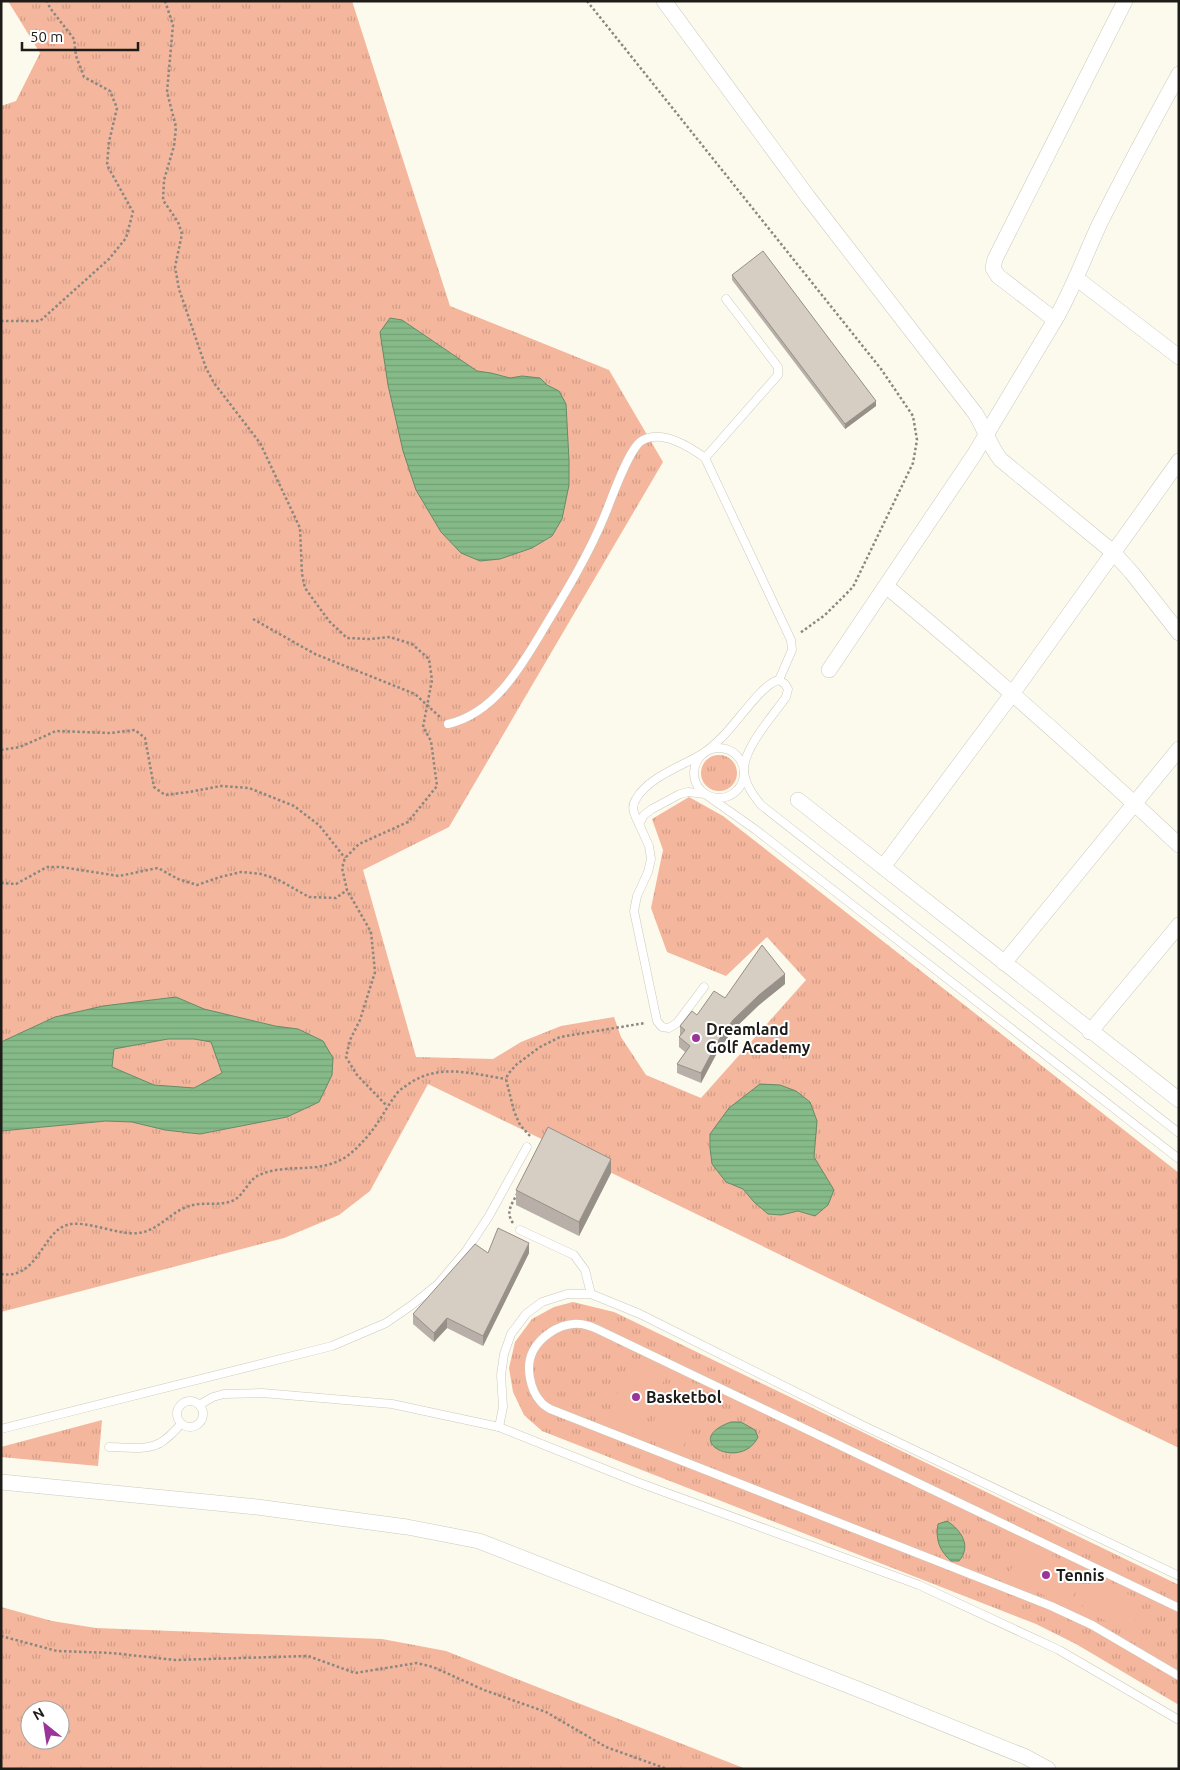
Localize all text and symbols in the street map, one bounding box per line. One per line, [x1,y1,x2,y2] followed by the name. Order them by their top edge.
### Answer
[22,20,139,52] scale bar
[30,28,63,45] text: 50 m
[706,1020,811,1056] place label: Dreamland Golf Academy
[690,1032,702,1044] marker: Dreamland Golf Academy
[646,1388,722,1406] place label: Basketbol
[630,1391,642,1403] marker: Basketbol
[1056,1566,1104,1584] place label: Tennis
[1040,1569,1052,1581] marker: Tennis
[20,1700,70,1750] north arrow
[30,1704,47,1723] text: N

